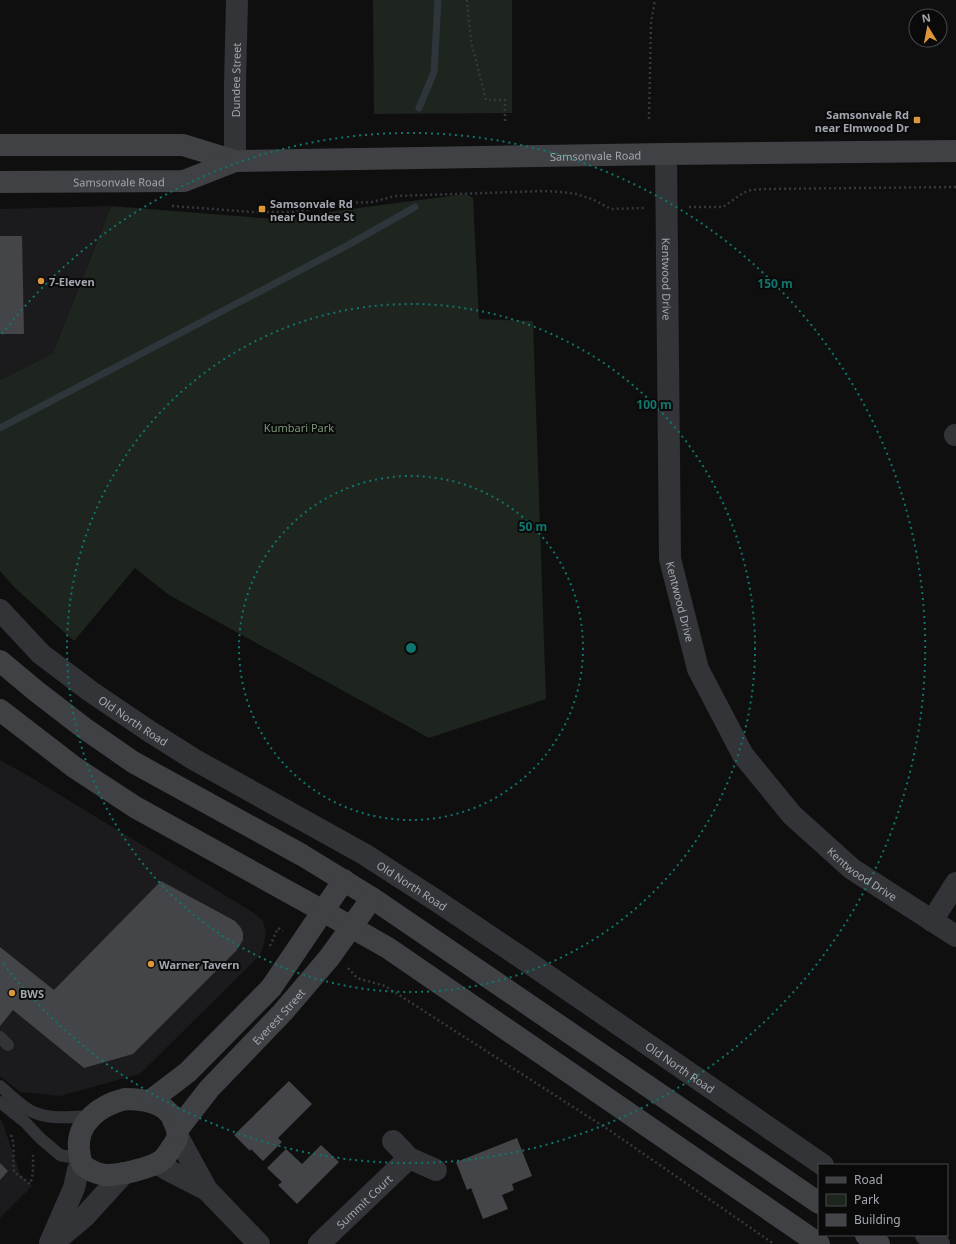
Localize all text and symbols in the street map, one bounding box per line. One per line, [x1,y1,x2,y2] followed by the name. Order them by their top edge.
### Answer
[908,8,948,48] north arrow
[920,9,932,26] text: N
[228,43,243,117] street label: Dundee Street
[815,107,909,135] place label: Samsonvale Rd near Elmwood Dr
[912,115,922,125] marker: Samsonvale Rd near Elmwood Dr
[550,147,641,163] street label: Samsonvale Road
[73,174,165,189] street label: Samsonvale Road
[270,196,354,224] place label: Samsonvale Rd near Dundee St
[257,204,267,214] marker: Samsonvale Rd near Dundee St
[659,238,675,320] street label: Kentwood Drive
[49,274,95,289] place label: 7-Eleven
[757,275,793,292] text: 150 m
[36,276,46,286] marker: 7-Eleven
[636,396,672,413] text: 100 m
[264,420,334,435] park label: Kumbari Park
[519,518,547,535] text: 50 m
[663,560,698,644] street label: Kentwood Drive
[404,641,418,655] centre of rings
[96,692,171,749] street label: Old North Road
[825,843,900,904] street label: Kentwood Drive
[374,857,450,913] street label: Old North Road
[159,957,239,972] place label: Warner Tavern
[146,959,156,969] marker: Warner Tavern
[248,985,308,1048] street label: Everest Street
[20,986,44,1001] place label: BWS
[7,988,17,998] marker: BWS
[643,1038,718,1096] street label: Old North Road
[818,1164,948,1236] legend
[333,1171,395,1231] street label: Summit Court
[854,1171,883,1188] text: Road
[854,1191,880,1208] text: Park
[854,1211,901,1228] text: Building

